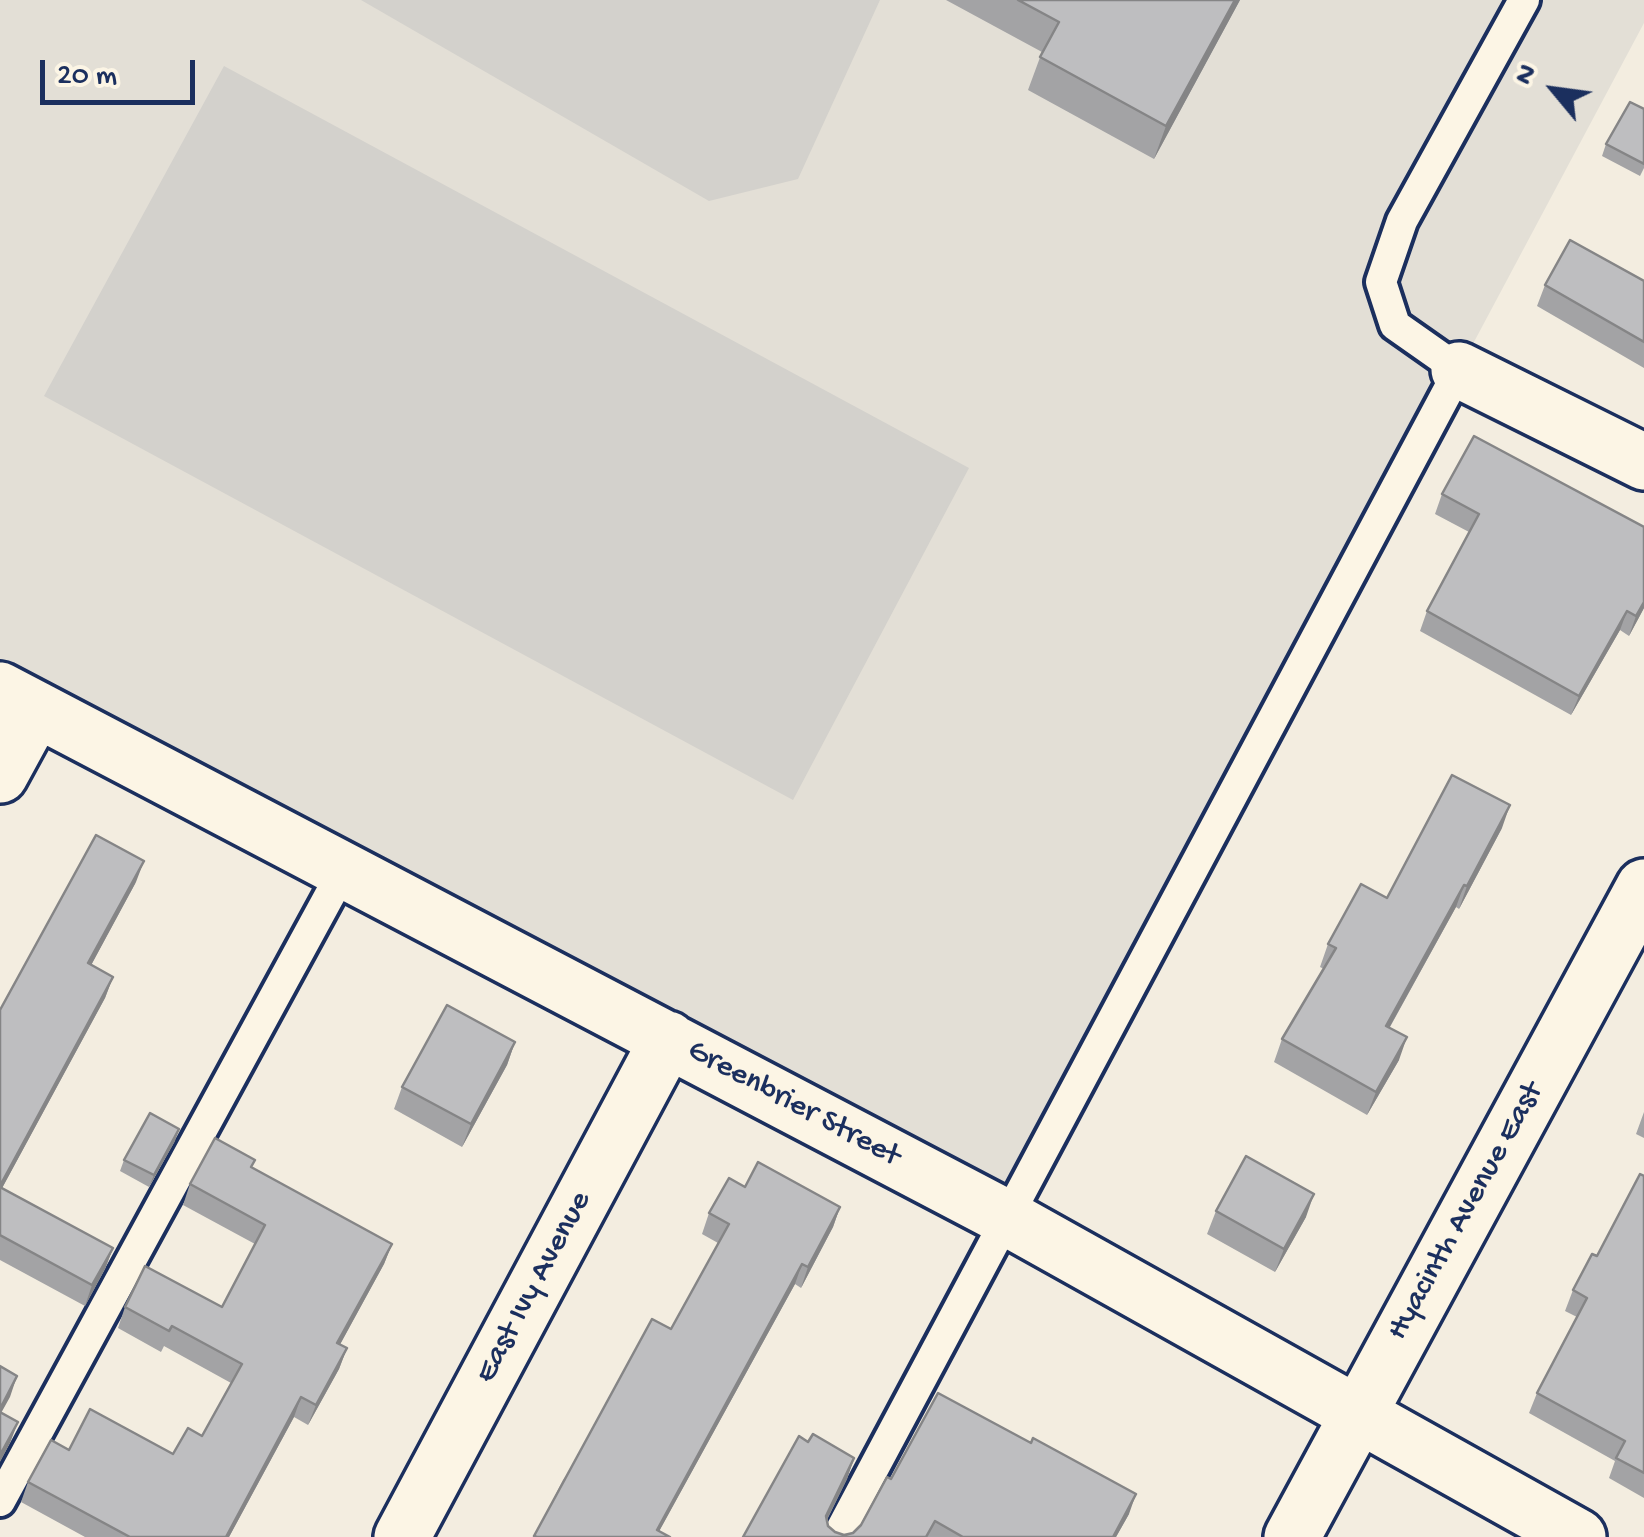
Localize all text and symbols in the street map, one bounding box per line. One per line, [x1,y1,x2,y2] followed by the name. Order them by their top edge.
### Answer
[45,40,200,102] scale bar
[1504,40,1604,140] north arrow
[1508,59,1546,91] text: N
[57,60,117,95] text: 20 m
[680,1033,906,1177] street label: Greenbrier Street
[1380,1076,1554,1348] street label: Hyacinth Avenue East
[468,1186,602,1390] street label: East Ivy Avenue

